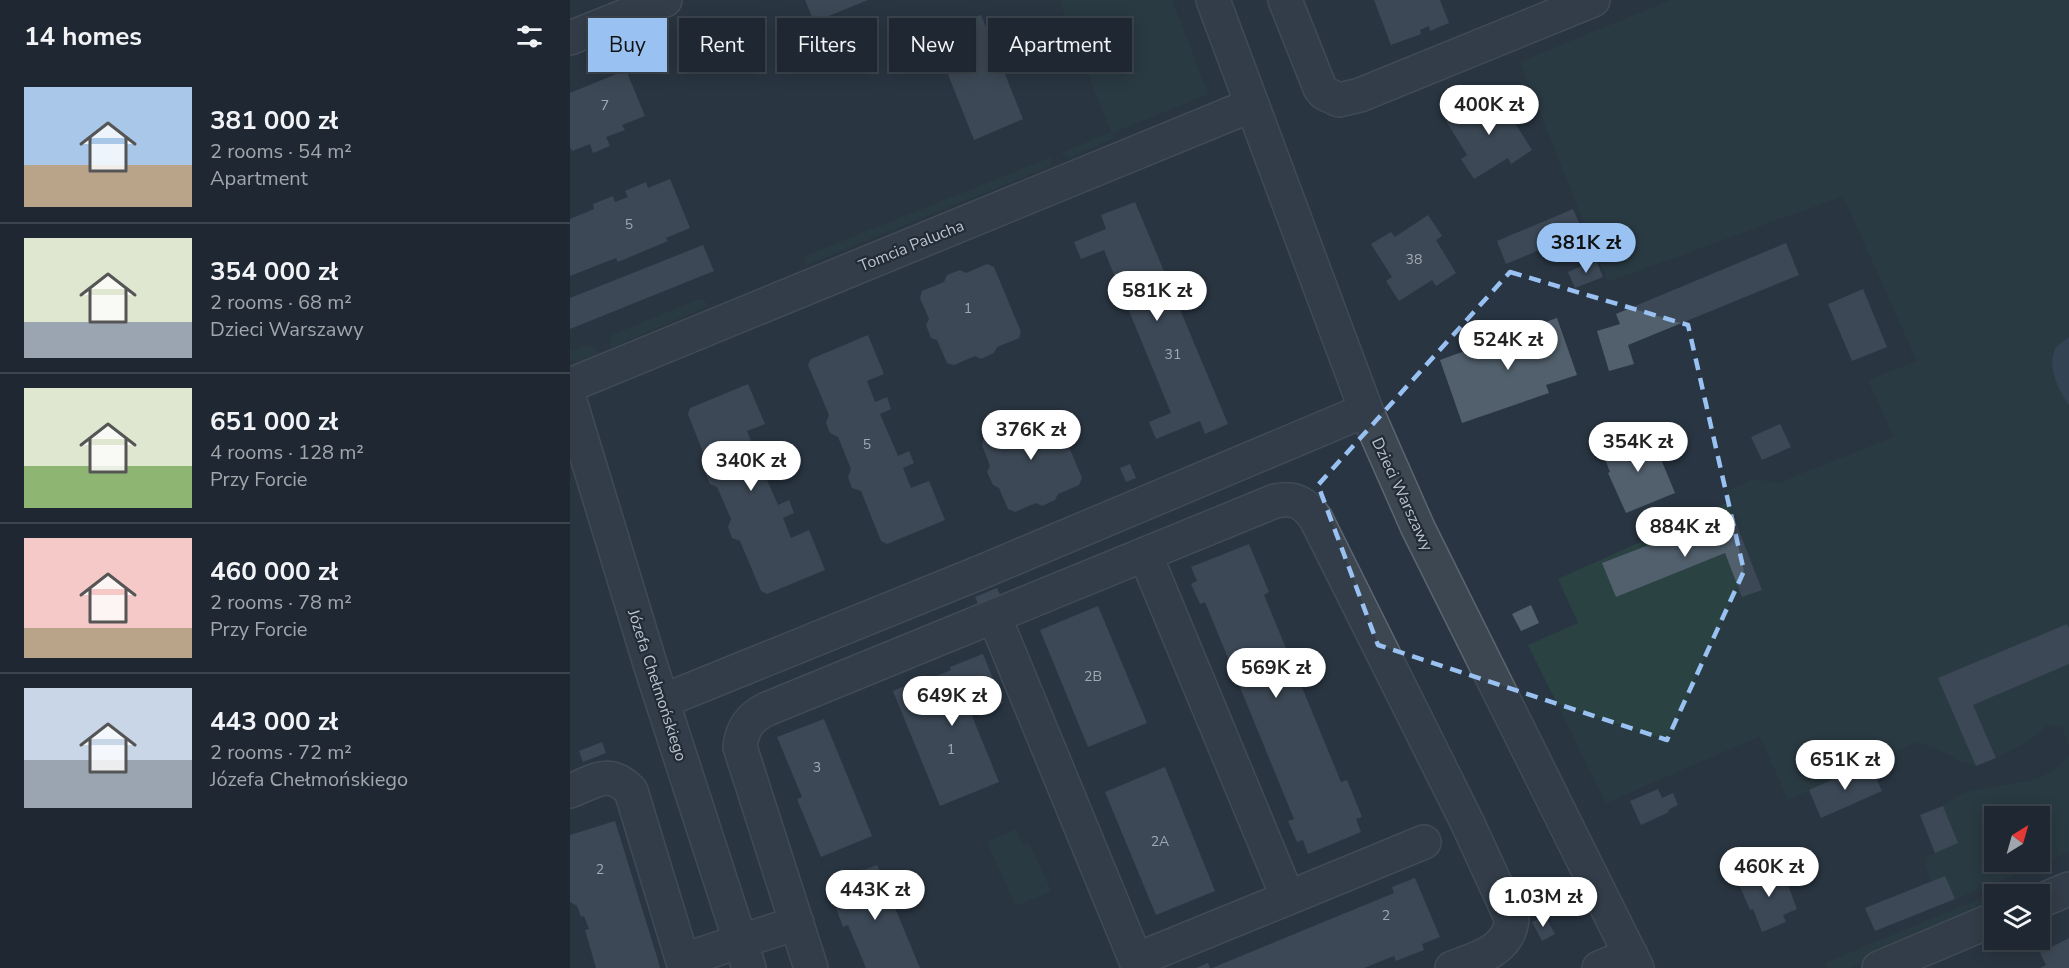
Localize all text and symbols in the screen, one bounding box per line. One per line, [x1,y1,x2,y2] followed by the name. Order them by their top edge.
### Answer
[588,18,667,72] chip: Buy
[679,18,765,72] chip: Rent
[777,18,877,72] chip: Filters
[889,18,976,72] chip: New
[988,18,1132,72] chip: Apartment
[24,19,142,54] text: 14 homes
[513,20,546,53] icon: filters
[1434,85,1544,136] pin: 400K zł
[1454,91,1524,118] text: 400K zł
[601,96,609,115] house number: 7
[210,103,338,138] text: 381 000 zł
[72,111,144,183] icon: home
[210,138,352,165] text: 2 rooms · 54 m²
[210,165,308,192] text: Apartment
[625,215,633,234] house number: 5
[856,215,967,277] street label: Tomcia Palucha
[1531,223,1641,274] pin: 381K zł
[1551,229,1621,256] text: 381K zł
[1406,250,1422,269] house number: 38
[210,254,338,289] text: 354 000 zł
[72,262,144,334] icon: home
[1102,271,1212,322] pin: 581K zł
[1122,277,1192,304] text: 581K zł
[210,289,352,316] text: 2 rooms · 68 m²
[964,299,972,318] house number: 1
[210,316,364,343] text: Dzieci Warszawy
[1453,320,1563,371] pin: 524K zł
[1473,326,1543,353] text: 524K zł
[1165,345,1181,364] house number: 31
[210,404,338,439] text: 651 000 zł
[976,410,1086,461] pin: 376K zł
[72,412,144,484] icon: home
[996,416,1066,443] text: 376K zł
[1583,422,1693,473] pin: 354K zł
[1603,428,1673,455] text: 354K zł
[1366,434,1438,555] street label: Dzieci Warszawy
[863,435,871,454] house number: 5
[210,439,364,466] text: 4 rooms · 128 m²
[696,441,806,492] pin: 340K zł
[716,447,786,474] text: 340K zł
[210,466,307,493] text: Przy Forcie
[1630,507,1740,558] pin: 884K zł
[1650,513,1720,540] text: 884K zł
[210,554,338,589] text: 460 000 zł
[72,562,144,634] icon: home
[210,589,352,616] text: 2 rooms · 78 m²
[622,606,692,764] street label: Józefa Chełmońskiego
[210,616,307,643] text: Przy Forcie
[1221,648,1331,699] pin: 569K zł
[1241,654,1311,681] text: 569K zł
[1084,667,1102,686] house number: 2B
[897,676,1007,727] pin: 649K zł
[917,682,987,709] text: 649K zł
[210,704,338,739] text: 443 000 zł
[72,712,144,784] icon: home
[210,739,352,766] text: 2 rooms · 72 m²
[947,740,955,759] house number: 1
[1790,740,1900,791] pin: 651K zł
[1810,746,1880,773] text: 651K zł
[813,758,821,777] house number: 3
[210,766,408,793] text: Józefa Chełmońskiego
[1984,806,2050,872] north arrow
[1984,806,2050,950] map controls
[1151,832,1169,851] house number: 2A
[1714,847,1824,898] pin: 460K zł
[1734,853,1804,880] text: 460K zł
[596,860,604,879] house number: 2
[820,870,930,921] pin: 443K zł
[840,876,910,903] text: 443K zł
[1481,877,1605,928] pin: 1.03M zł
[1503,883,1583,910] text: 1.03M zł
[1984,884,2050,950] button: layers
[1382,906,1390,925] house number: 2

